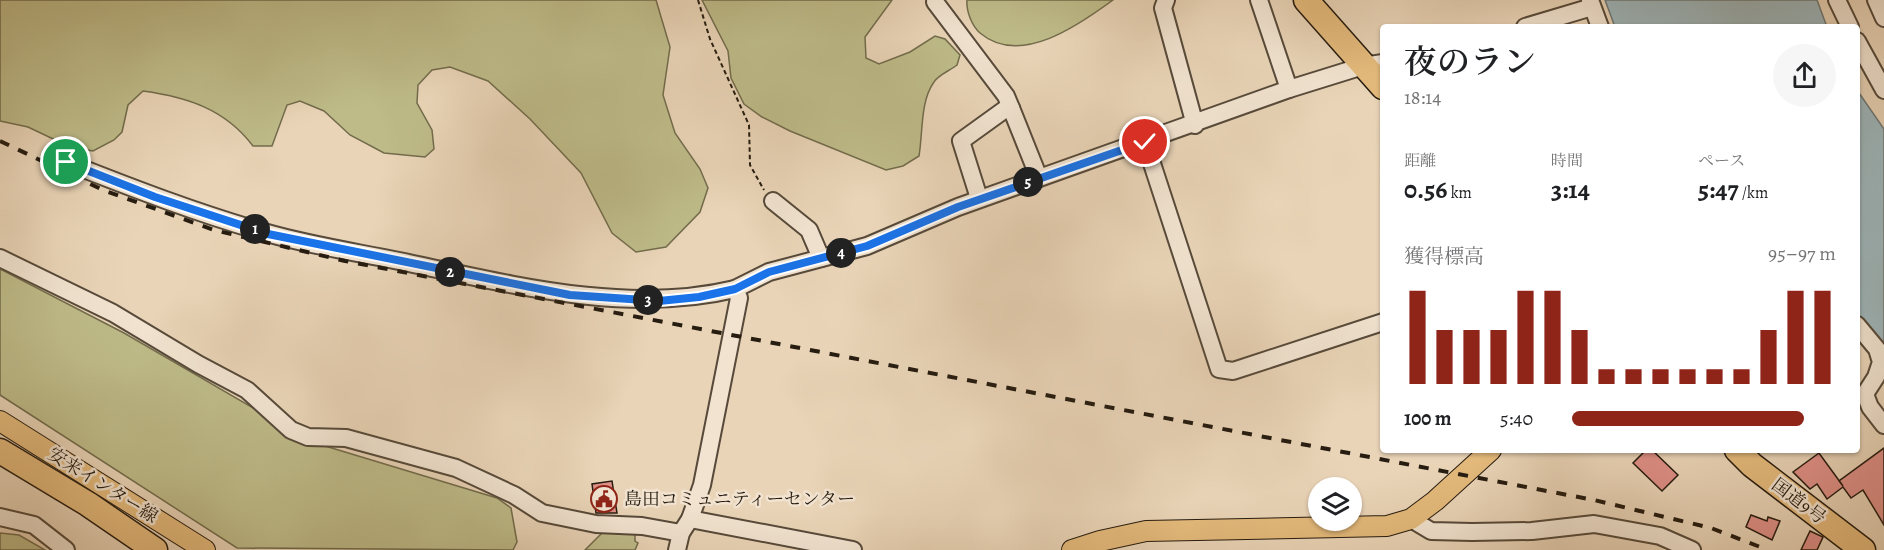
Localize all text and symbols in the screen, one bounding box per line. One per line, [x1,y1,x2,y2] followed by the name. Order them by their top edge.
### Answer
[1404,39,1536,84] text: 夜のラン
[1773,44,1836,107] button: share
[1404,84,1441,111] text: 18:14
[1119,116,1170,167] pin
[1128,125,1161,158] icon: check
[40,136,91,187] pin
[49,145,82,178] icon: arrive
[1404,150,1436,172] text: 距離
[1551,150,1583,172] text: 時間
[1698,150,1745,172] text: ペース
[1013,167,1043,197] pin: 5
[1025,171,1031,193] text: 5
[1404,172,1447,207] text: 0.56
[1551,172,1590,207] text: 3:14
[1698,172,1739,207] text: 5:47
[1447,182,1472,204] text: km
[1739,182,1768,204] text: /km
[240,214,270,244] pin: 1
[252,218,258,240] text: 1
[826,238,856,268] pin: 4
[1768,240,1836,267] text: 95–97 m
[837,242,845,264] text: 4
[1404,243,1484,270] text: 獲得標高
[435,257,465,287] pin: 2
[446,261,454,283] text: 2
[633,285,663,315] pin: 3
[645,289,651,311] text: 3
[1404,405,1452,432] text: 100 m
[1500,405,1533,432] text: 5:40
[44,442,162,528] street label: 安来インター線
[1767,473,1831,529] street label: 国道9号
[1308,477,1362,531] map controls
[1308,477,1362,531] button: layers
[589,484,619,514] public building icon: 島田コミュニティーセンター
[624,487,855,511] place label: 島田コミュニティーセンター

